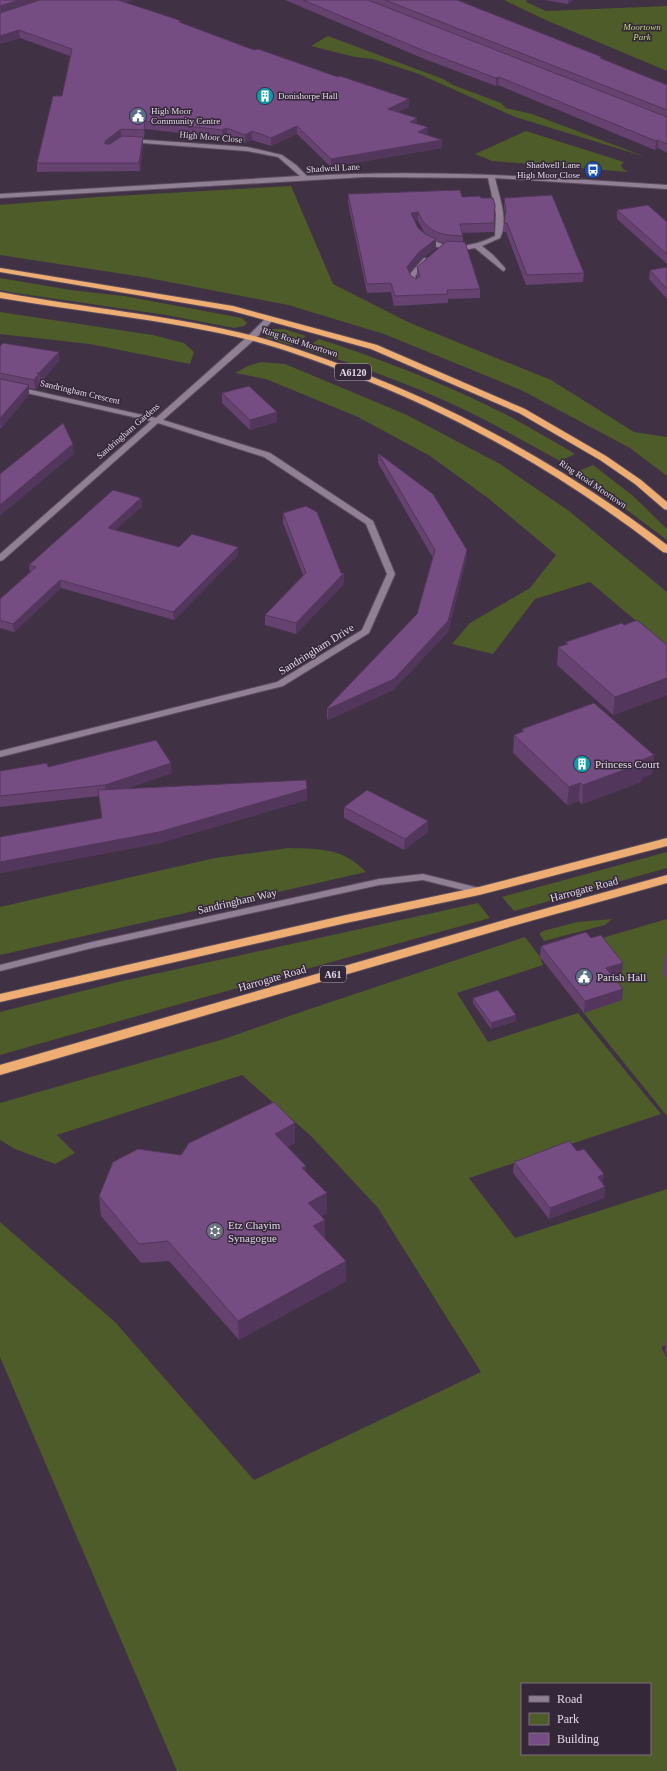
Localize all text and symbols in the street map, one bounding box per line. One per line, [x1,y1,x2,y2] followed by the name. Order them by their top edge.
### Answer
[622,22,661,42] park label: Moortown Park
[255,86,275,106] building icon: Donishorpe Hall
[278,91,338,101] place label: Donishorpe Hall
[128,106,148,126] public building icon: High Moor Community Centre
[151,106,220,126] place label: High Moor Community Centre
[179,129,243,145] street label: High Moor Close
[517,160,580,180] place label: Shadwell Lane High Moor Close
[583,160,603,180] bus stop icon: Shadwell Lane High Moor Close
[306,162,360,174] street label: Shadwell Lane
[261,325,340,359] street label: Ring Road Moortown
[335,364,371,380] road number: A6120
[39,378,121,406] street label: Sandringham Crescent
[94,401,162,461] street label: Sandringham Gardens
[557,458,629,511] street label: Ring Road Moortown
[276,621,356,677] street label: Sandringham Drive
[572,754,592,774] building icon: Princess Court
[595,758,659,770] place label: Princess Court
[549,874,620,904] street label: Harrogate Road
[196,886,278,916] street label: Sandringham Way
[237,962,308,993] street label: Harrogate Road
[320,966,346,982] road number: A61
[574,967,594,987] public building icon: Parish Hall
[597,971,646,983] place label: Parish Hall
[228,1219,281,1244] place label: Etz Chayim Synagogue
[205,1221,225,1241] synagogue icon: Etz Chayim Synagogue
[521,1683,651,1755] legend
[557,1692,582,1706] text: Road
[557,1712,579,1726] text: Park
[557,1732,599,1746] text: Building

